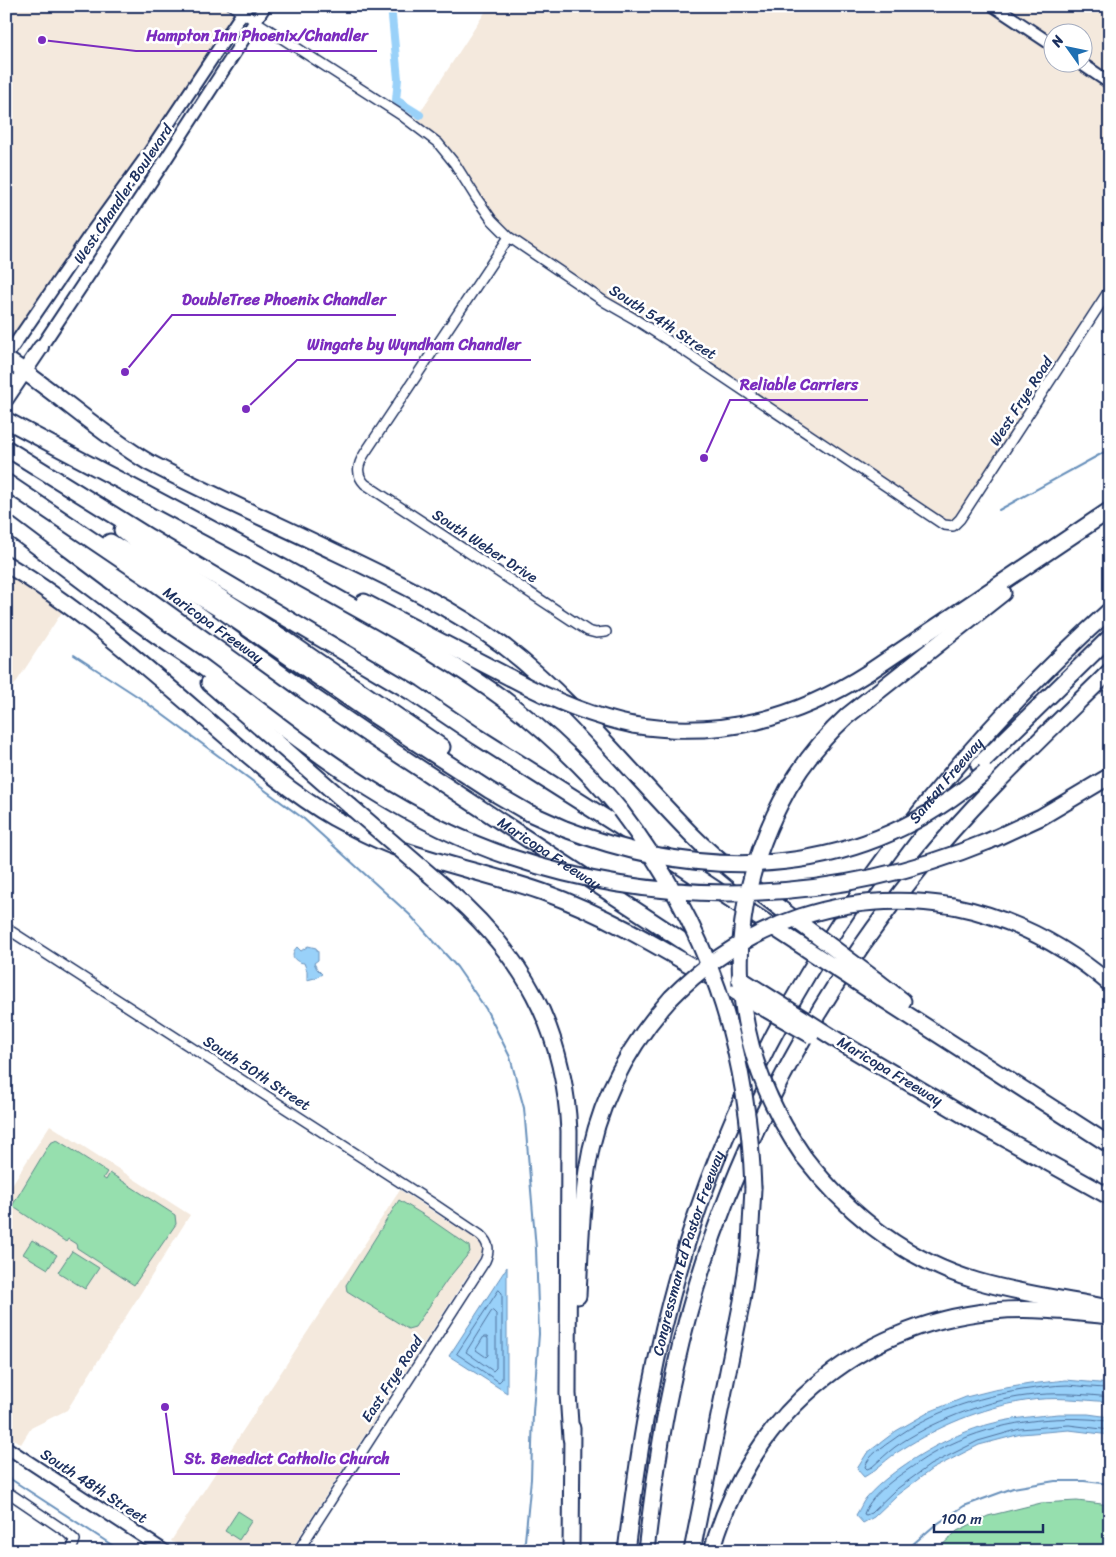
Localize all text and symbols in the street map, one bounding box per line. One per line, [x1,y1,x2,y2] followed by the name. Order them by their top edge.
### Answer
[136,20,377,51] callout: Hampton Inn Phoenix/Chandler
[145,21,369,50] text: Hampton Inn Phoenix/Chandler
[1044,22,1094,72] north arrow
[1044,30,1071,53] text: N
[66,118,180,269] street label: West Chandler Boulevard
[604,277,722,367] street label: South 54th Street
[172,284,396,315] callout: DoubleTree Phoenix Chandler
[182,285,387,314] text: DoubleTree Phoenix Chandler
[297,329,531,360] callout: Wingate by Wyndham Chandler
[307,330,522,359] text: Wingate by Wyndham Chandler
[982,350,1060,451] street label: West Frye Road
[730,369,868,400] callout: Reliable Carriers
[739,370,859,399] text: Reliable Carriers
[427,502,543,590] street label: South Weber Drive
[157,580,270,671] street label: Maricopa Freeway
[902,731,990,829] street label: Santan Freeway
[492,810,606,897] street label: Maricopa Freeway
[198,1028,316,1118] street label: South 50th Street
[832,1029,948,1113] street label: Maricopa Freeway
[645,1146,732,1358] street label: Congressman Ed Pastor Freeway
[354,1329,430,1428] street label: East Frye Road
[35,1441,153,1531] street label: South 48th Street
[174,1443,400,1474] callout: St. Benedict Catholic Church
[183,1444,390,1473] text: St. Benedict Catholic Church
[934,1502,1042,1534] scale bar
[941,1506,982,1532] text: 100 m

